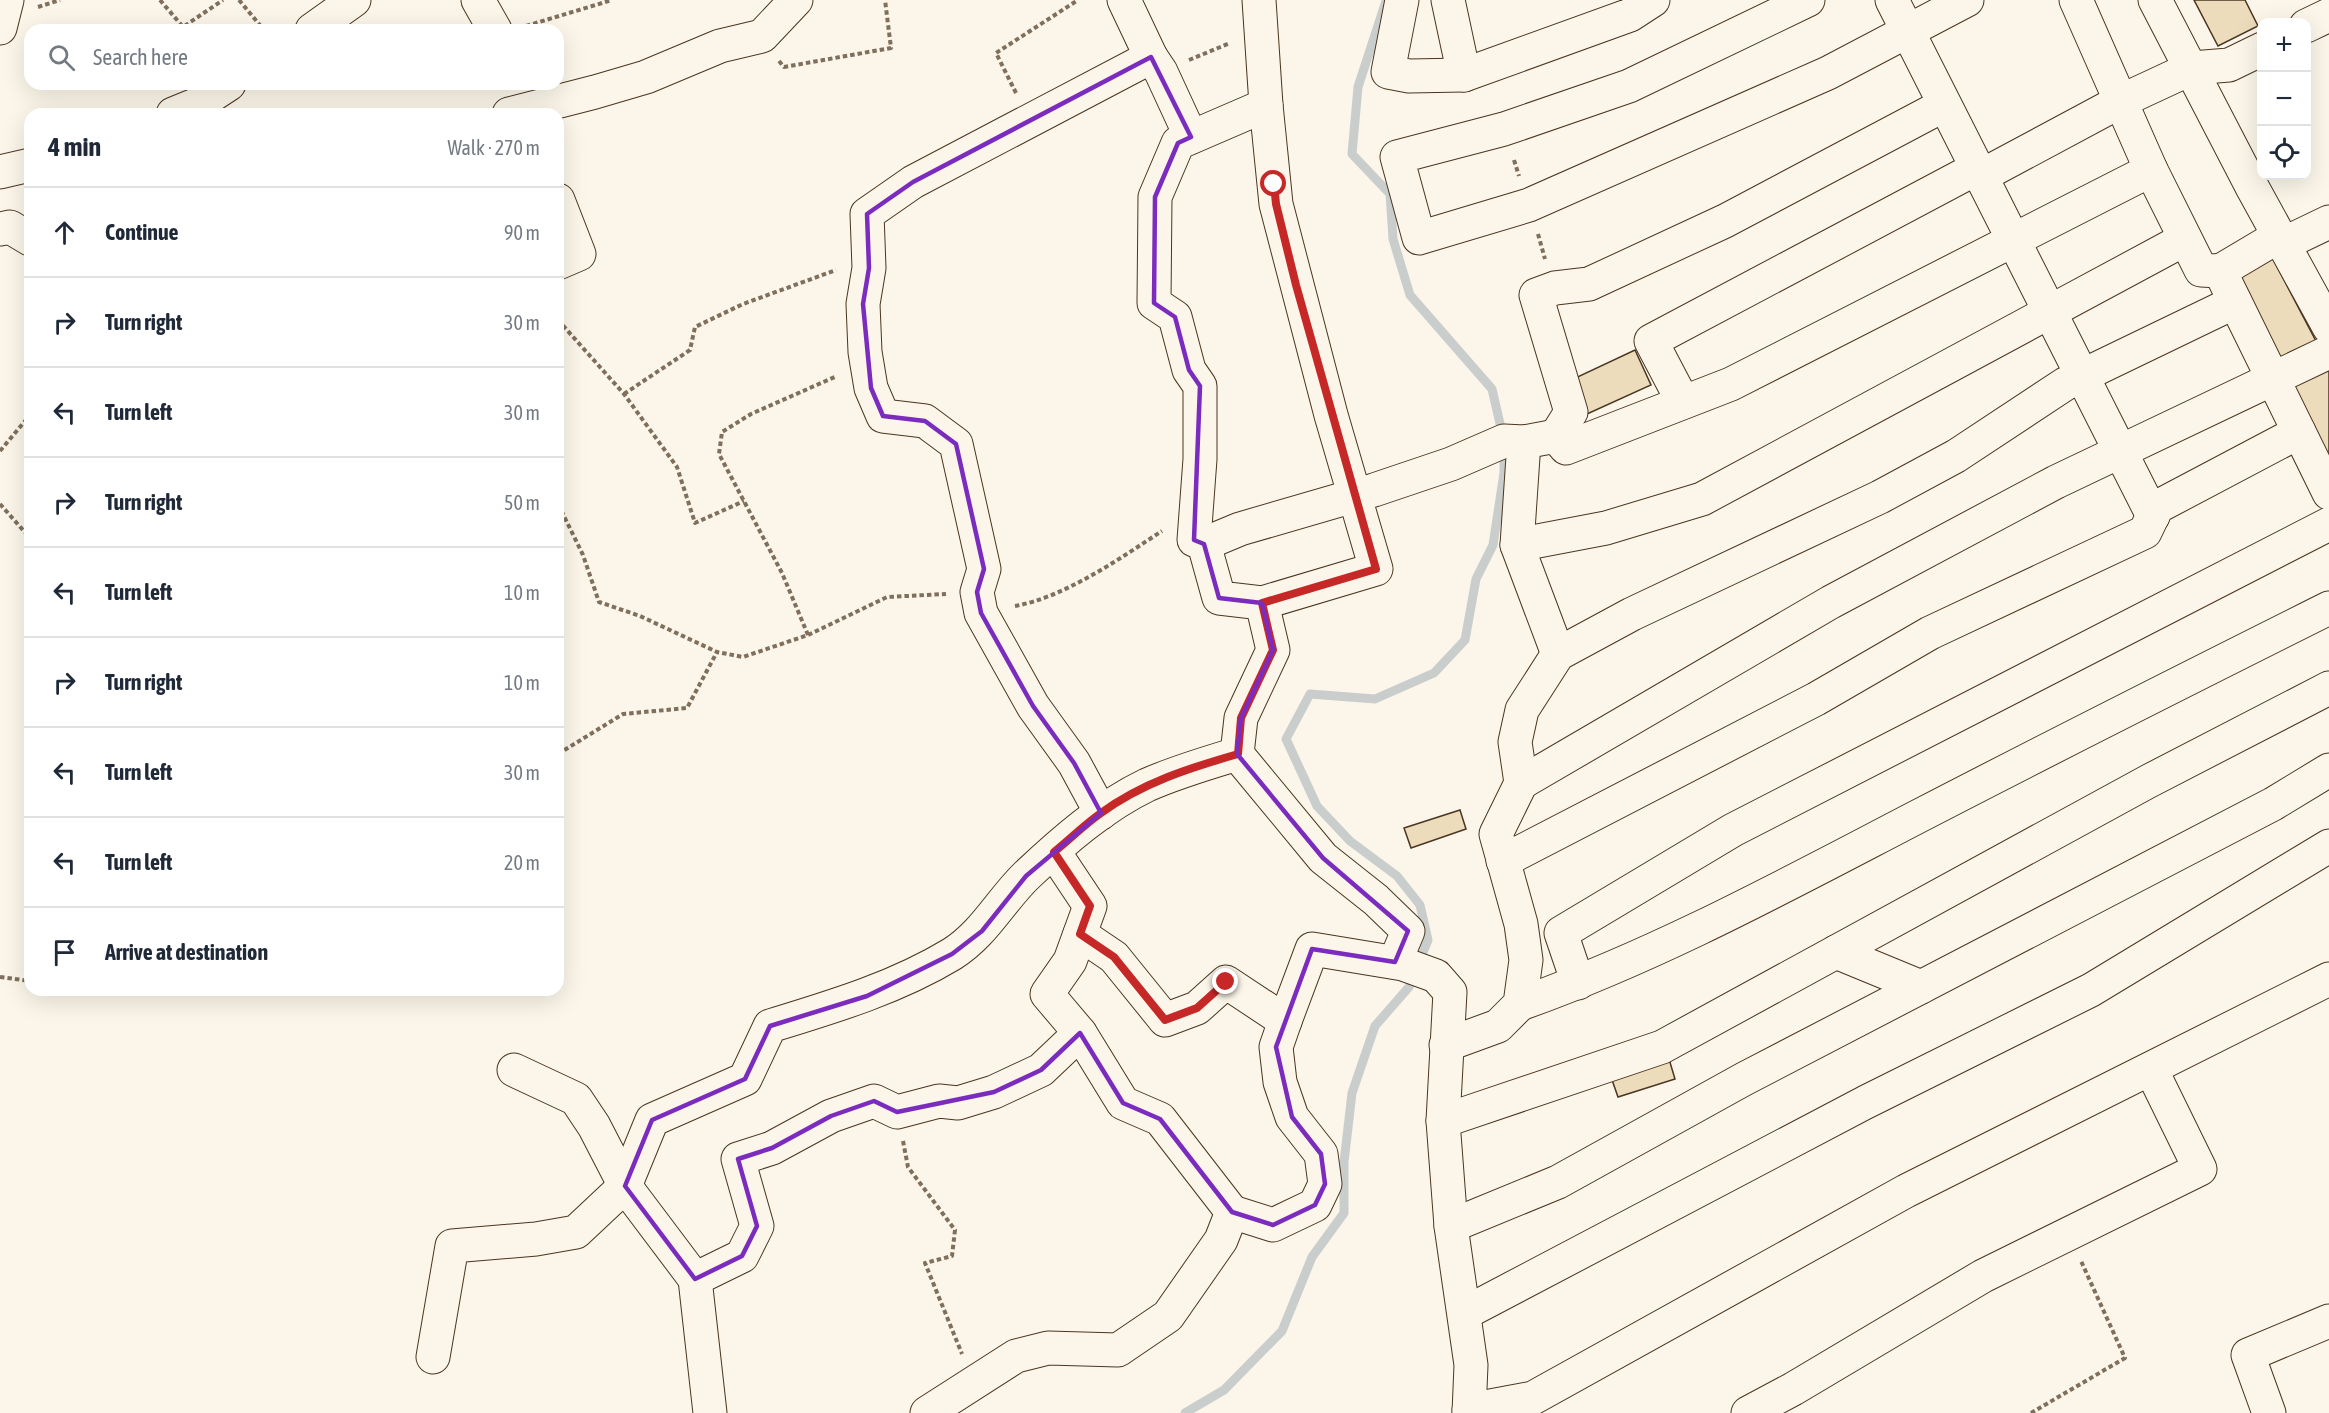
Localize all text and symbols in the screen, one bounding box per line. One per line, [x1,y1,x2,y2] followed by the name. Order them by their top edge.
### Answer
[2257,18,2311,180] map controls
[2257,18,2311,72] button: +
[24,24,564,90] search box
[45,41,78,74] icon: search
[93,44,188,70] text: Search here
[2257,72,2311,126] button: −
[2257,126,2311,180] button: locate
[48,132,101,162] text: 4 min
[448,136,540,159] text: Walk · 270 m
[1260,170,1286,196] route start
[48,216,81,249] icon: ahead
[105,219,179,245] text: Continue
[504,221,540,244] text: 90 m
[48,306,81,339] icon: right
[105,309,182,335] text: Turn right
[504,311,540,334] text: 30 m
[48,396,81,429] icon: left
[105,399,172,425] text: Turn left
[504,401,540,424] text: 30 m
[48,486,81,519] icon: right
[105,489,182,515] text: Turn right
[504,491,540,514] text: 50 m
[48,576,81,609] icon: left
[105,579,172,605] text: Turn left
[504,581,540,604] text: 10 m
[48,666,81,699] icon: right
[105,669,182,695] text: Turn right
[504,671,540,694] text: 10 m
[48,756,81,789] icon: left
[105,759,172,785] text: Turn left
[504,761,540,784] text: 30 m
[48,846,81,879] icon: left
[105,849,172,875] text: Turn left
[504,851,540,874] text: 20 m
[48,936,81,969] icon: arrive
[105,939,268,965] text: Arrive at destination
[1212,968,1238,994] route end

